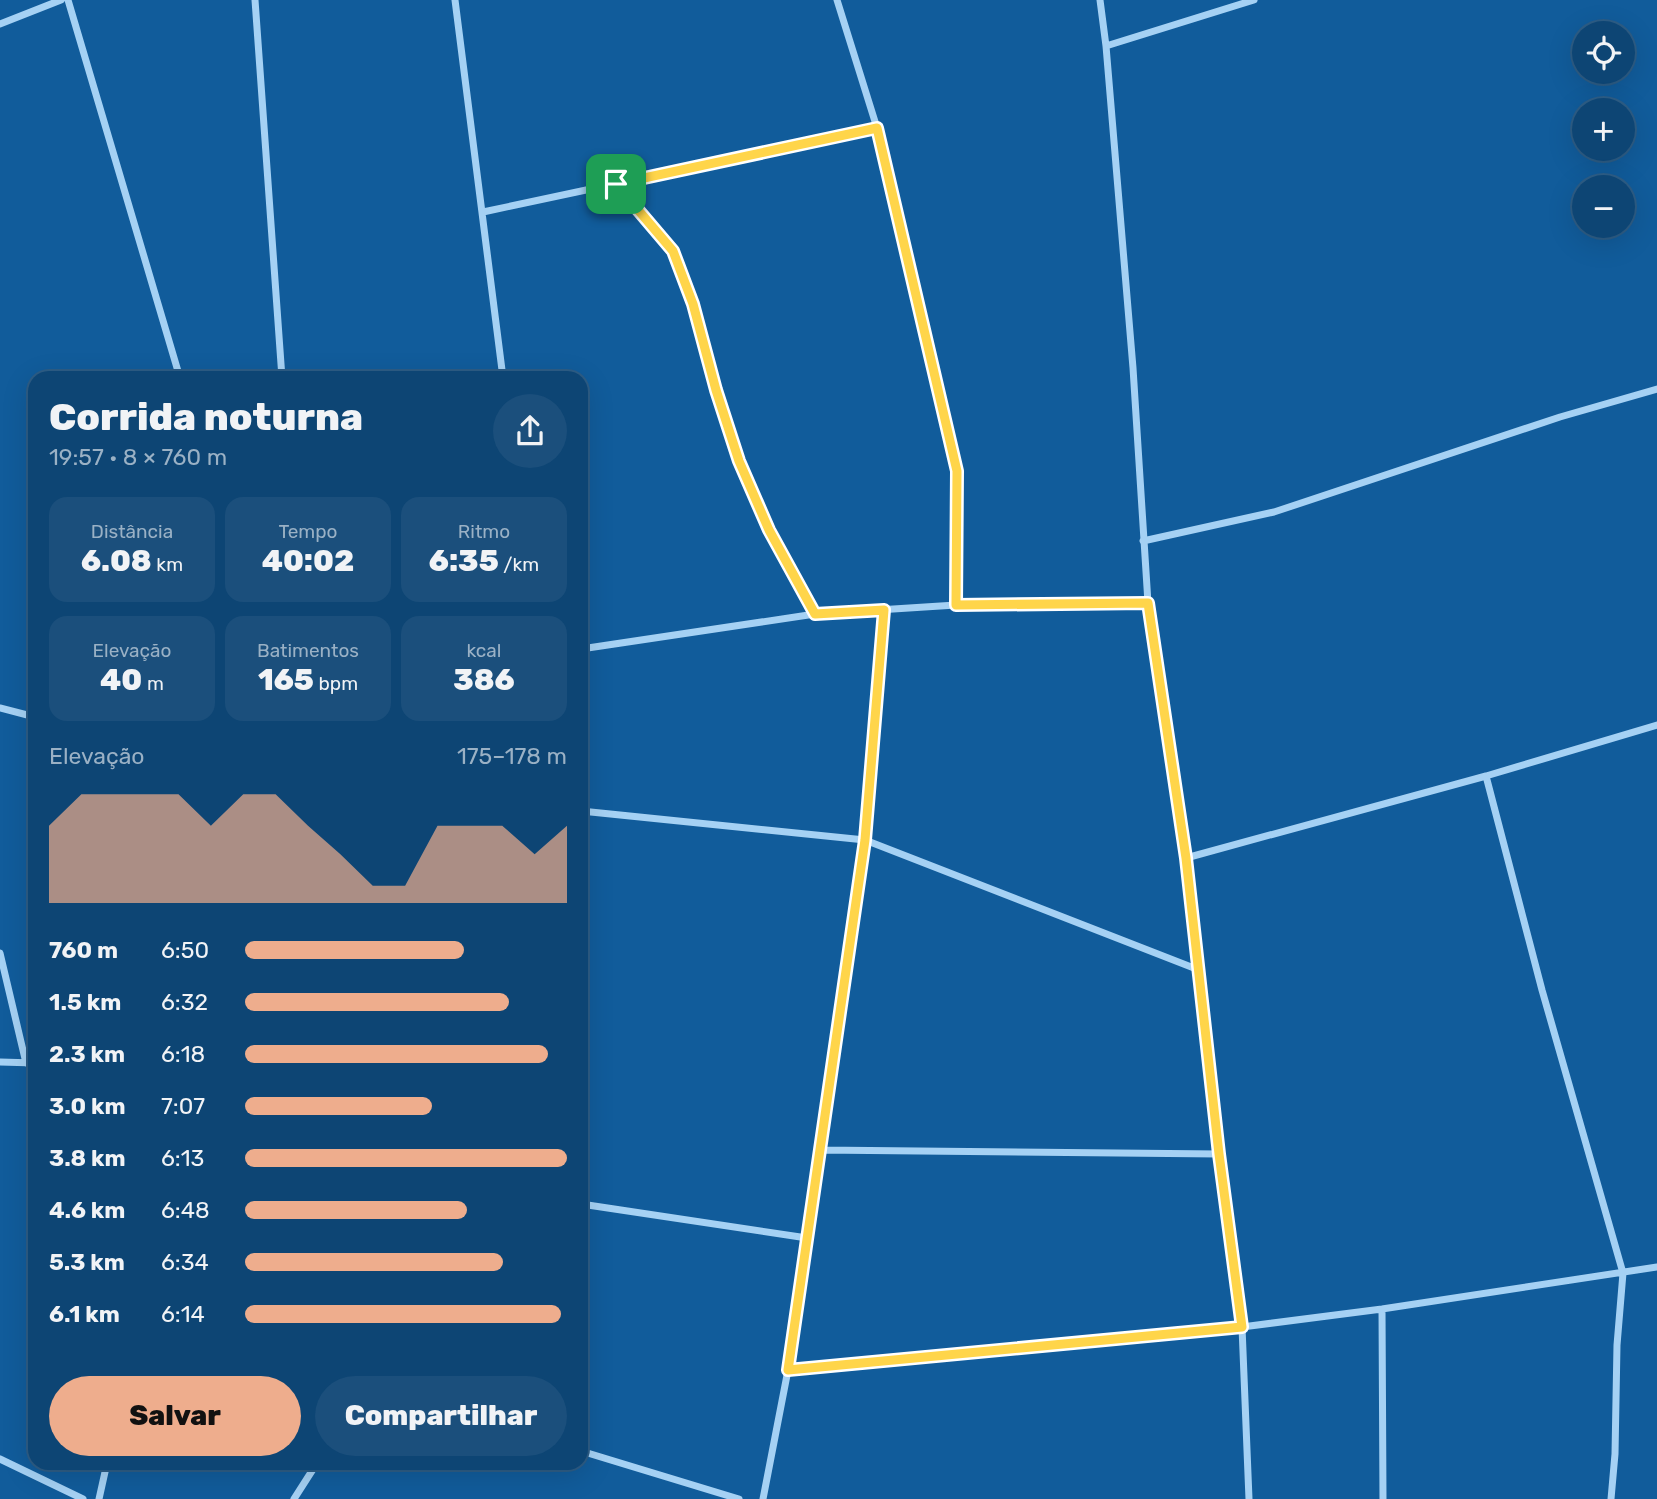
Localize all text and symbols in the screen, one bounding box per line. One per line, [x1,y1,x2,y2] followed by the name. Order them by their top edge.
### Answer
[1572,21,1635,238] map controls
[1572,21,1635,84] button: locate
[1572,98,1635,161] button: +
[586,154,646,214] pin
[597,165,635,203] icon: arrive
[1572,175,1635,238] button: −
[49,394,363,440] text: Corrida noturna
[493,394,567,468] button: share
[49,443,227,471] text: 19:57 · 8 × 760 m
[91,520,173,543] text: Distância
[279,520,337,543] text: Tempo
[458,520,510,543] text: Ritmo
[81,543,152,579] text: 6.08
[262,543,354,579] text: 40:02
[429,543,499,579] text: 6:35
[152,553,183,576] text: km
[499,553,539,576] text: /km
[93,639,171,662] text: Elevação
[257,639,359,662] text: Batimentos
[467,639,501,662] text: kcal
[100,662,142,698] text: 40
[258,662,314,698] text: 165
[453,662,515,698] text: 386
[142,672,164,695] text: m
[314,672,358,695] text: bpm
[49,742,145,770] text: Elevação
[457,742,567,770] text: 175–178 m
[49,936,118,964] text: 760 m
[161,936,209,964] text: 6:50
[49,988,121,1016] text: 1.5 km
[161,988,208,1016] text: 6:32
[49,1040,125,1068] text: 2.3 km
[161,1040,205,1068] text: 6:18
[49,1092,126,1120] text: 3.0 km
[161,1092,205,1120] text: 7:07
[49,1144,126,1172] text: 3.8 km
[161,1144,204,1172] text: 6:13
[49,1196,125,1224] text: 4.6 km
[161,1196,210,1224] text: 6:48
[49,1248,125,1276] text: 5.3 km
[161,1248,209,1276] text: 6:34
[49,1300,120,1328] text: 6.1 km
[161,1300,205,1328] text: 6:14
[49,1376,301,1456] button: Salvar
[315,1376,567,1456] button: Compartilhar

